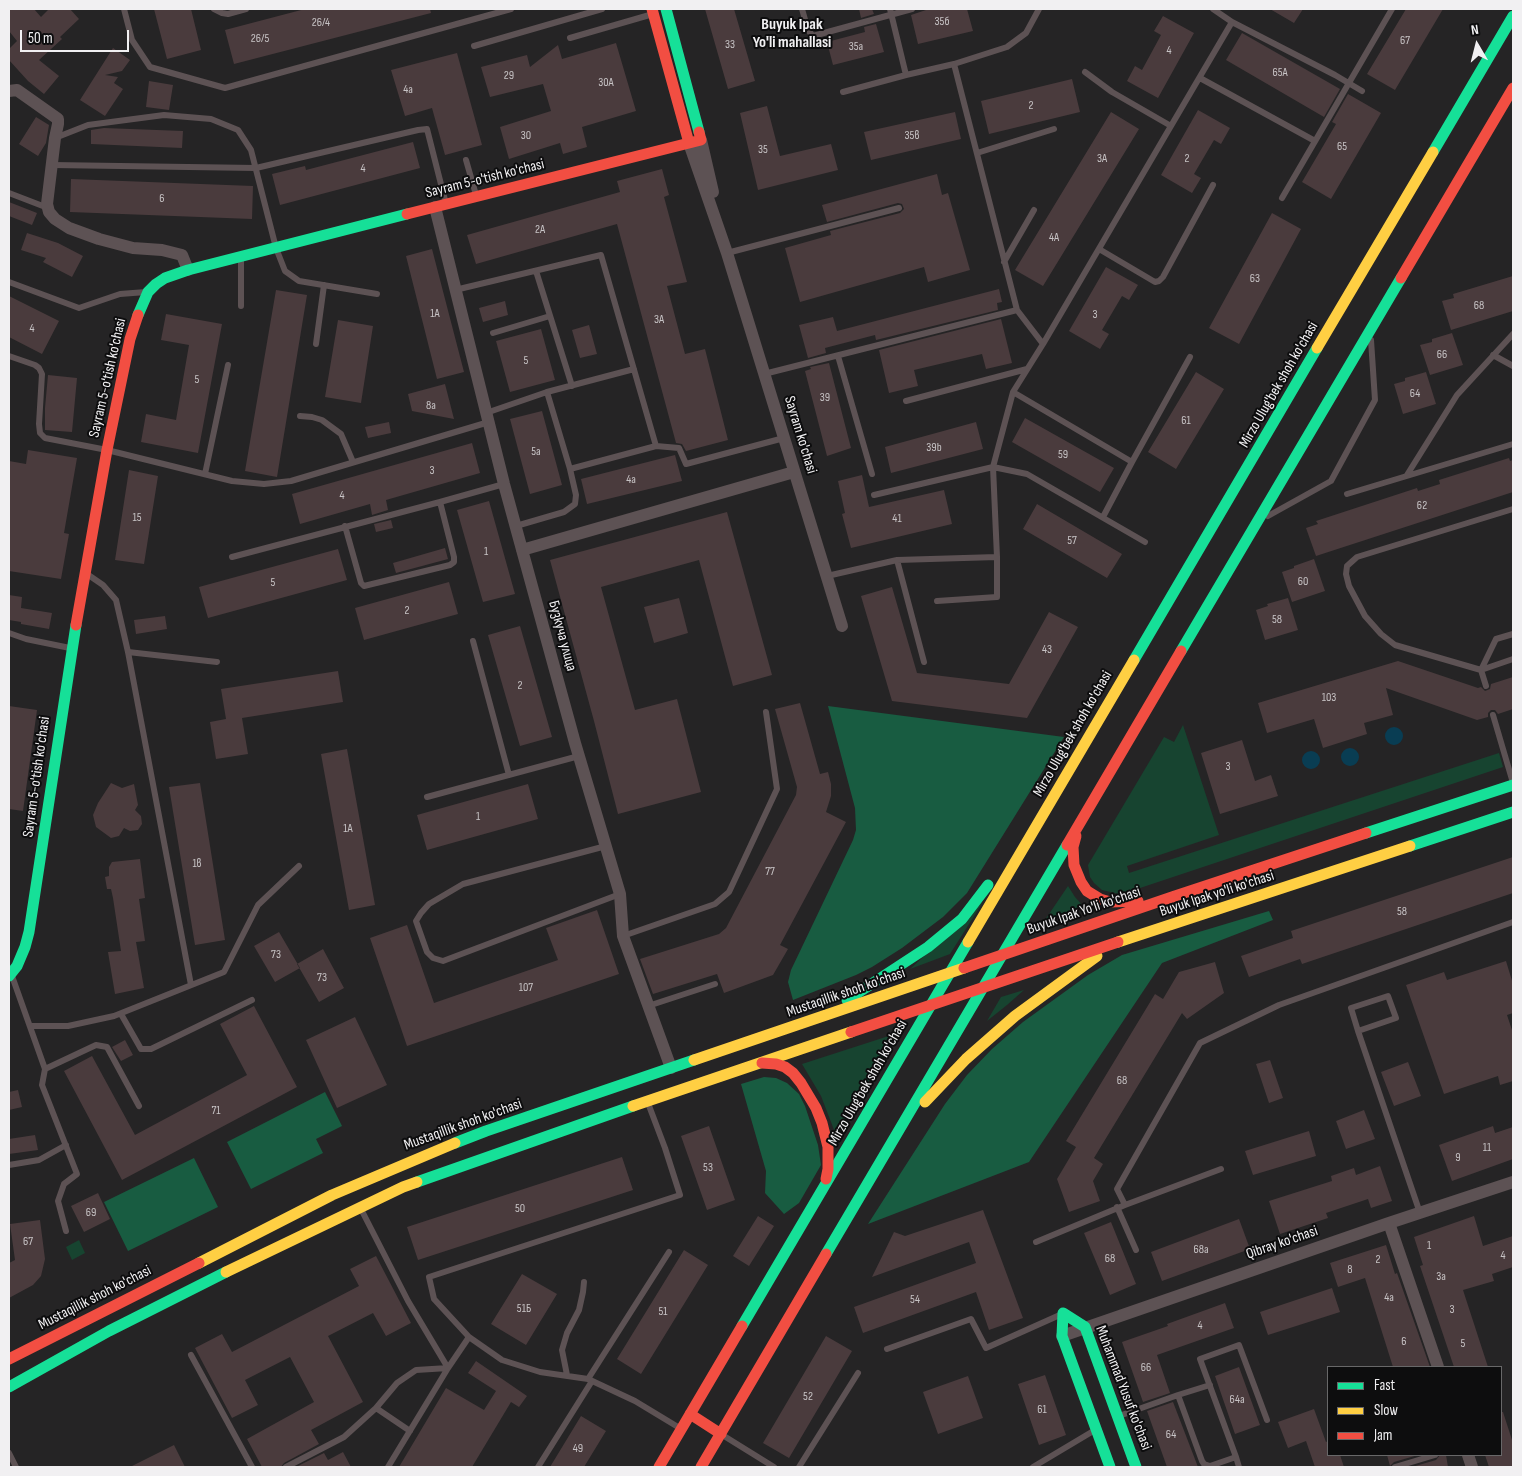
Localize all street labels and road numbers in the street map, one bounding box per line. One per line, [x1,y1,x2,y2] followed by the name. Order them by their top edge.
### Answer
[424,156,546,202] street label: Sayram 5-o'tish ko'chasi
[86,317,130,439] street label: Sayram 5-o'tish ko'chasi
[1236,319,1322,451] street label: Mirzo Ulug'bek shoh ko'chasi
[780,394,820,476] street label: Sayram ko'chasi
[544,599,580,673] street label: Бузкуча улица
[1030,668,1116,800] street label: Mirzo Ulug'bek shoh ko'chasi
[20,715,54,839] street label: Sayram 5-o'tish ko'chasi
[1158,867,1276,921] street label: Buyuk Ipak yo'li ko'chasi
[1025,883,1143,939] street label: Buyuk Ipak Yo'li ko'chasi
[784,964,908,1022] street label: Mustaqillik shoh ko'chasi
[825,1017,911,1149] street label: Mirzo Ulug'bek shoh ko'chasi
[402,1095,524,1155] street label: Mustaqillik shoh ko'chasi
[1244,1222,1320,1264] street label: Qibray ko'chasi
[36,1262,154,1334] street label: Mustaqillik shoh ko'chasi
[1091,1323,1155,1453] street label: Muhammad Yusuf ko'chasi

